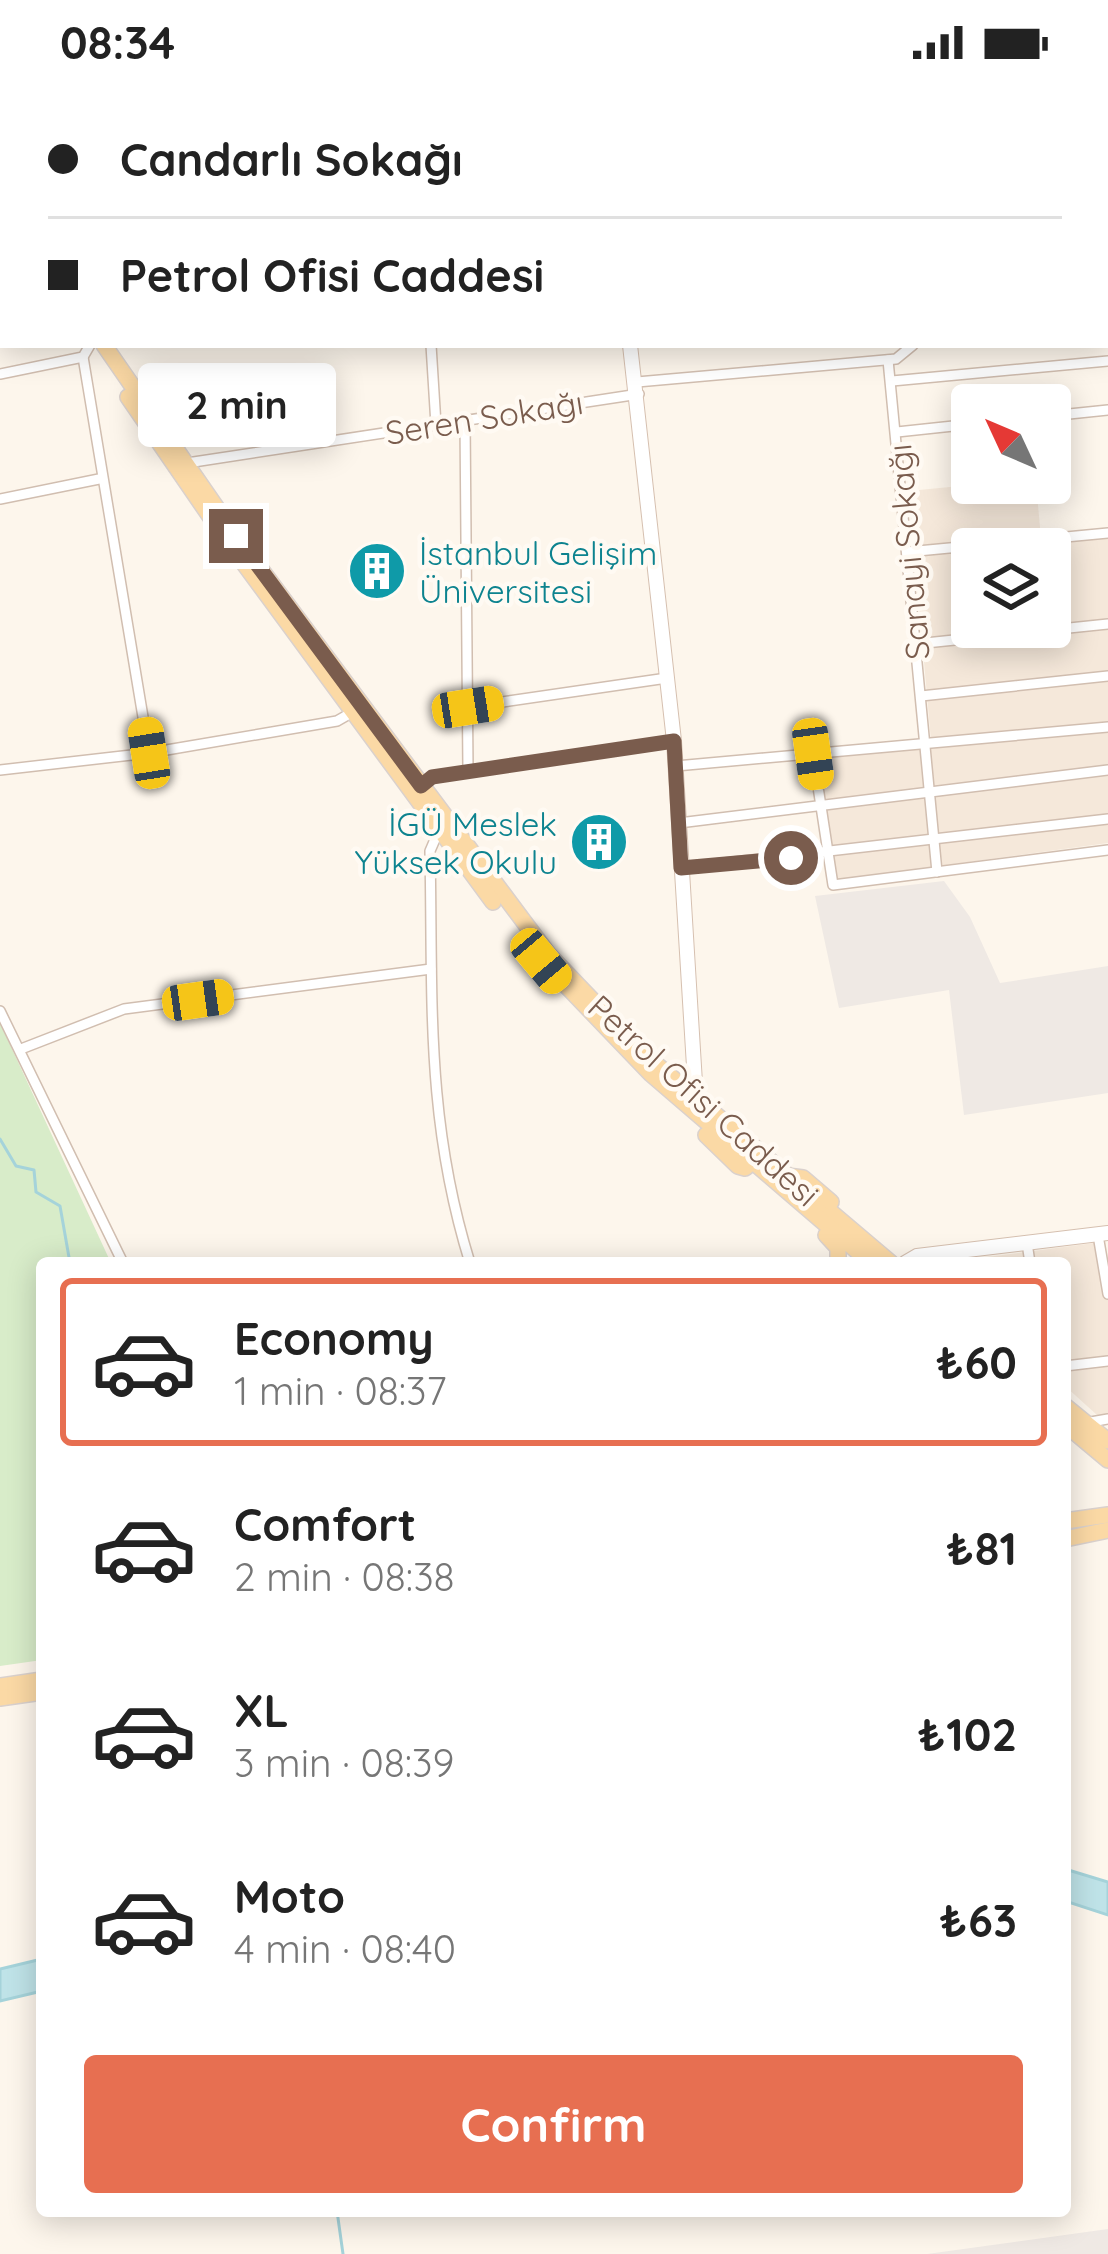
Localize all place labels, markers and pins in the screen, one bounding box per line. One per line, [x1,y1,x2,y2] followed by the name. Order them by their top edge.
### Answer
[419,532,657,611] place label: İstanbul Gelişim Üniversitesi
[346,540,408,602] building icon: İstanbul Gelişim Üniversitesi
[354,803,557,882] place label: İGÜ Meslek Yüksek Okulu
[568,811,630,873] building icon: İGÜ Meslek Yüksek Okulu

